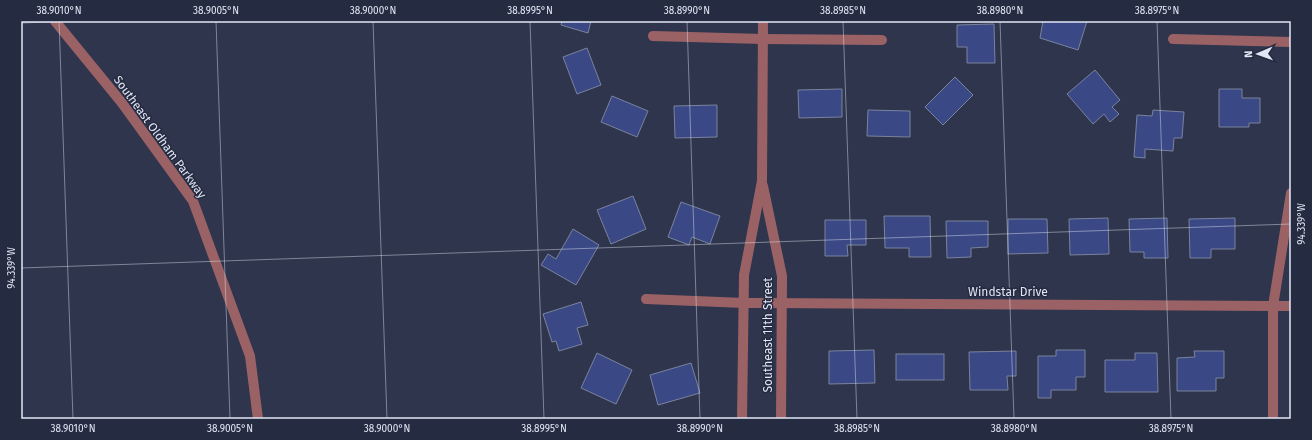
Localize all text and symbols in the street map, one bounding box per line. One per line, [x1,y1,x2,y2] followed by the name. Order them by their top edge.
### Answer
[36,5,82,17] text: 38.9010°N
[193,5,239,17] text: 38.9005°N
[350,5,396,17] text: 38.9000°N
[507,5,553,17] text: 38.8995°N
[664,5,710,17] text: 38.8990°N
[820,5,866,17] text: 38.8985°N
[977,5,1023,17] text: 38.8980°N
[1135,5,1179,17] text: 38.8975°N
[1238,34,1278,74] north arrow
[1242,50,1255,58] text: N
[111,73,209,201] street label: Southeast Oldham Parkway
[1296,202,1308,245] text: 94.339°W
[6,246,18,289] text: 94.339°W
[761,277,775,393] street label: Southeast 11th Street
[968,285,1048,299] street label: Windstar Drive
[50,423,96,435] text: 38.9010°N
[207,423,253,435] text: 38.9005°N
[364,423,410,435] text: 38.9000°N
[521,423,567,435] text: 38.8995°N
[677,423,723,435] text: 38.8990°N
[834,423,880,435] text: 38.8985°N
[991,423,1037,435] text: 38.8980°N
[1149,423,1193,435] text: 38.8975°N

